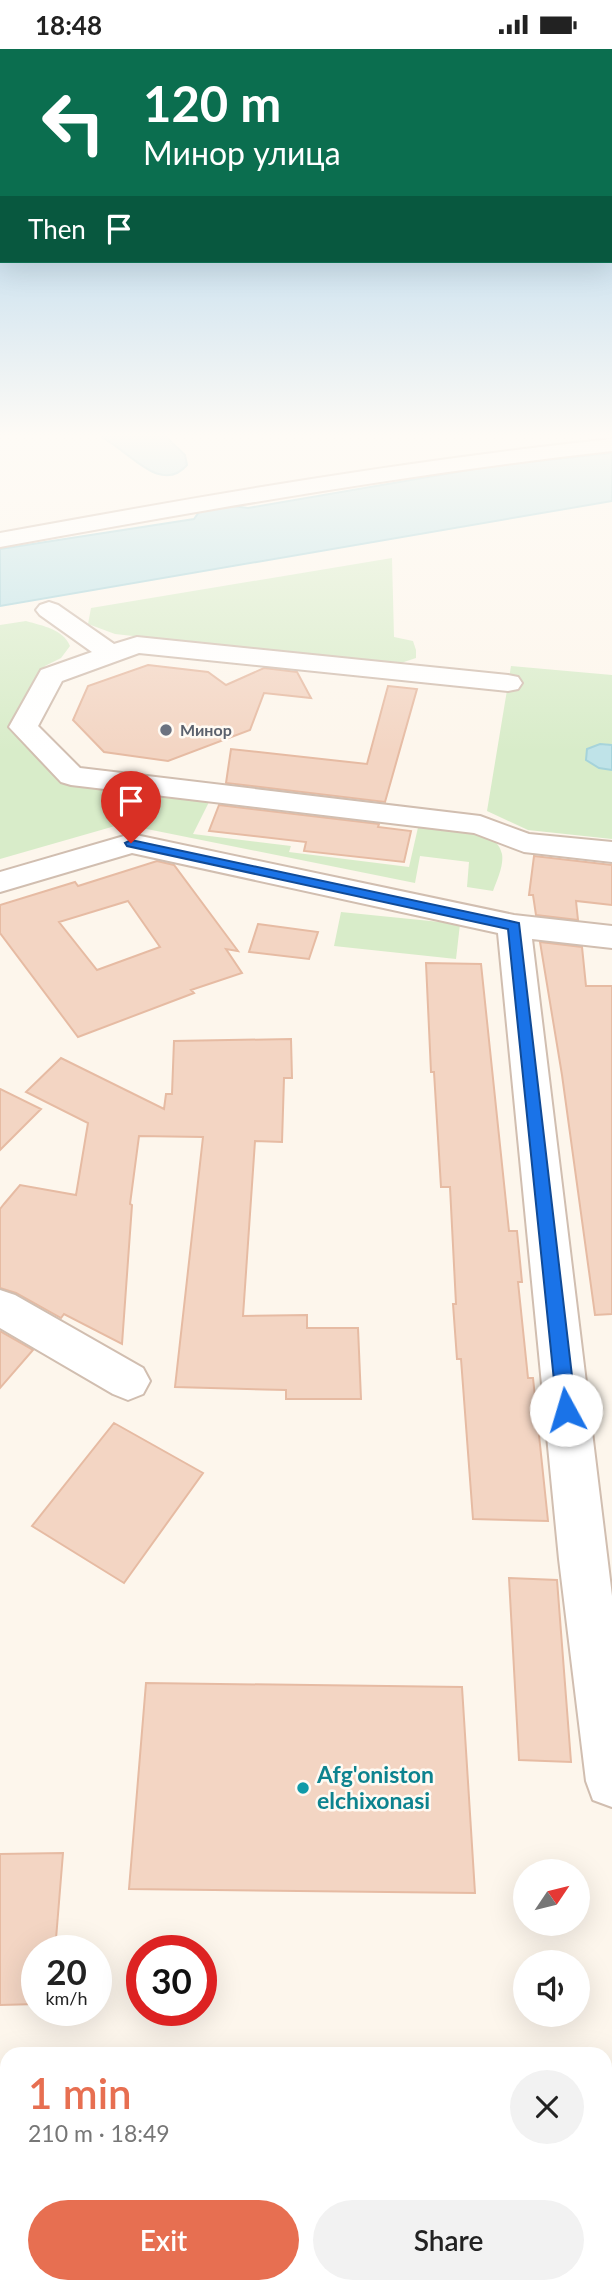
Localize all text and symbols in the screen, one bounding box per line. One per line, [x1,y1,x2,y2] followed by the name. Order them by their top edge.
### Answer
[35,9,102,41] text: 18:48
[143,74,281,132] text: 120 m
[28,77,119,168] icon: left
[143,133,341,172] text: Минор улица
[100,210,138,248] icon: arrive
[28,213,86,245] text: Then
[180,720,232,739] place label: Минор
[158,722,174,738] marker: Минор
[101,771,161,843] pin
[112,782,150,820] icon: arrive
[529,1373,603,1447] position arrow
[316,1760,434,1814] place label: Afg'oniston elchixonasi
[295,1780,311,1796] marker: Afg'oniston elchixonasi
[513,1859,590,1935] north arrow
[513,1859,590,2027] map controls
[126,1935,217,2026] speed limit sign: 30
[46,1950,87,1992] text: 20
[513,1950,590,2027] button: sound
[45,1987,88,2009] text: km/h
[28,2068,132,2118] text: 1 min
[510,2070,584,2144] button: close
[28,2119,170,2147] text: 210 m · 18:49
[28,2200,299,2280] button: Exit
[313,2200,584,2280] button: Share

